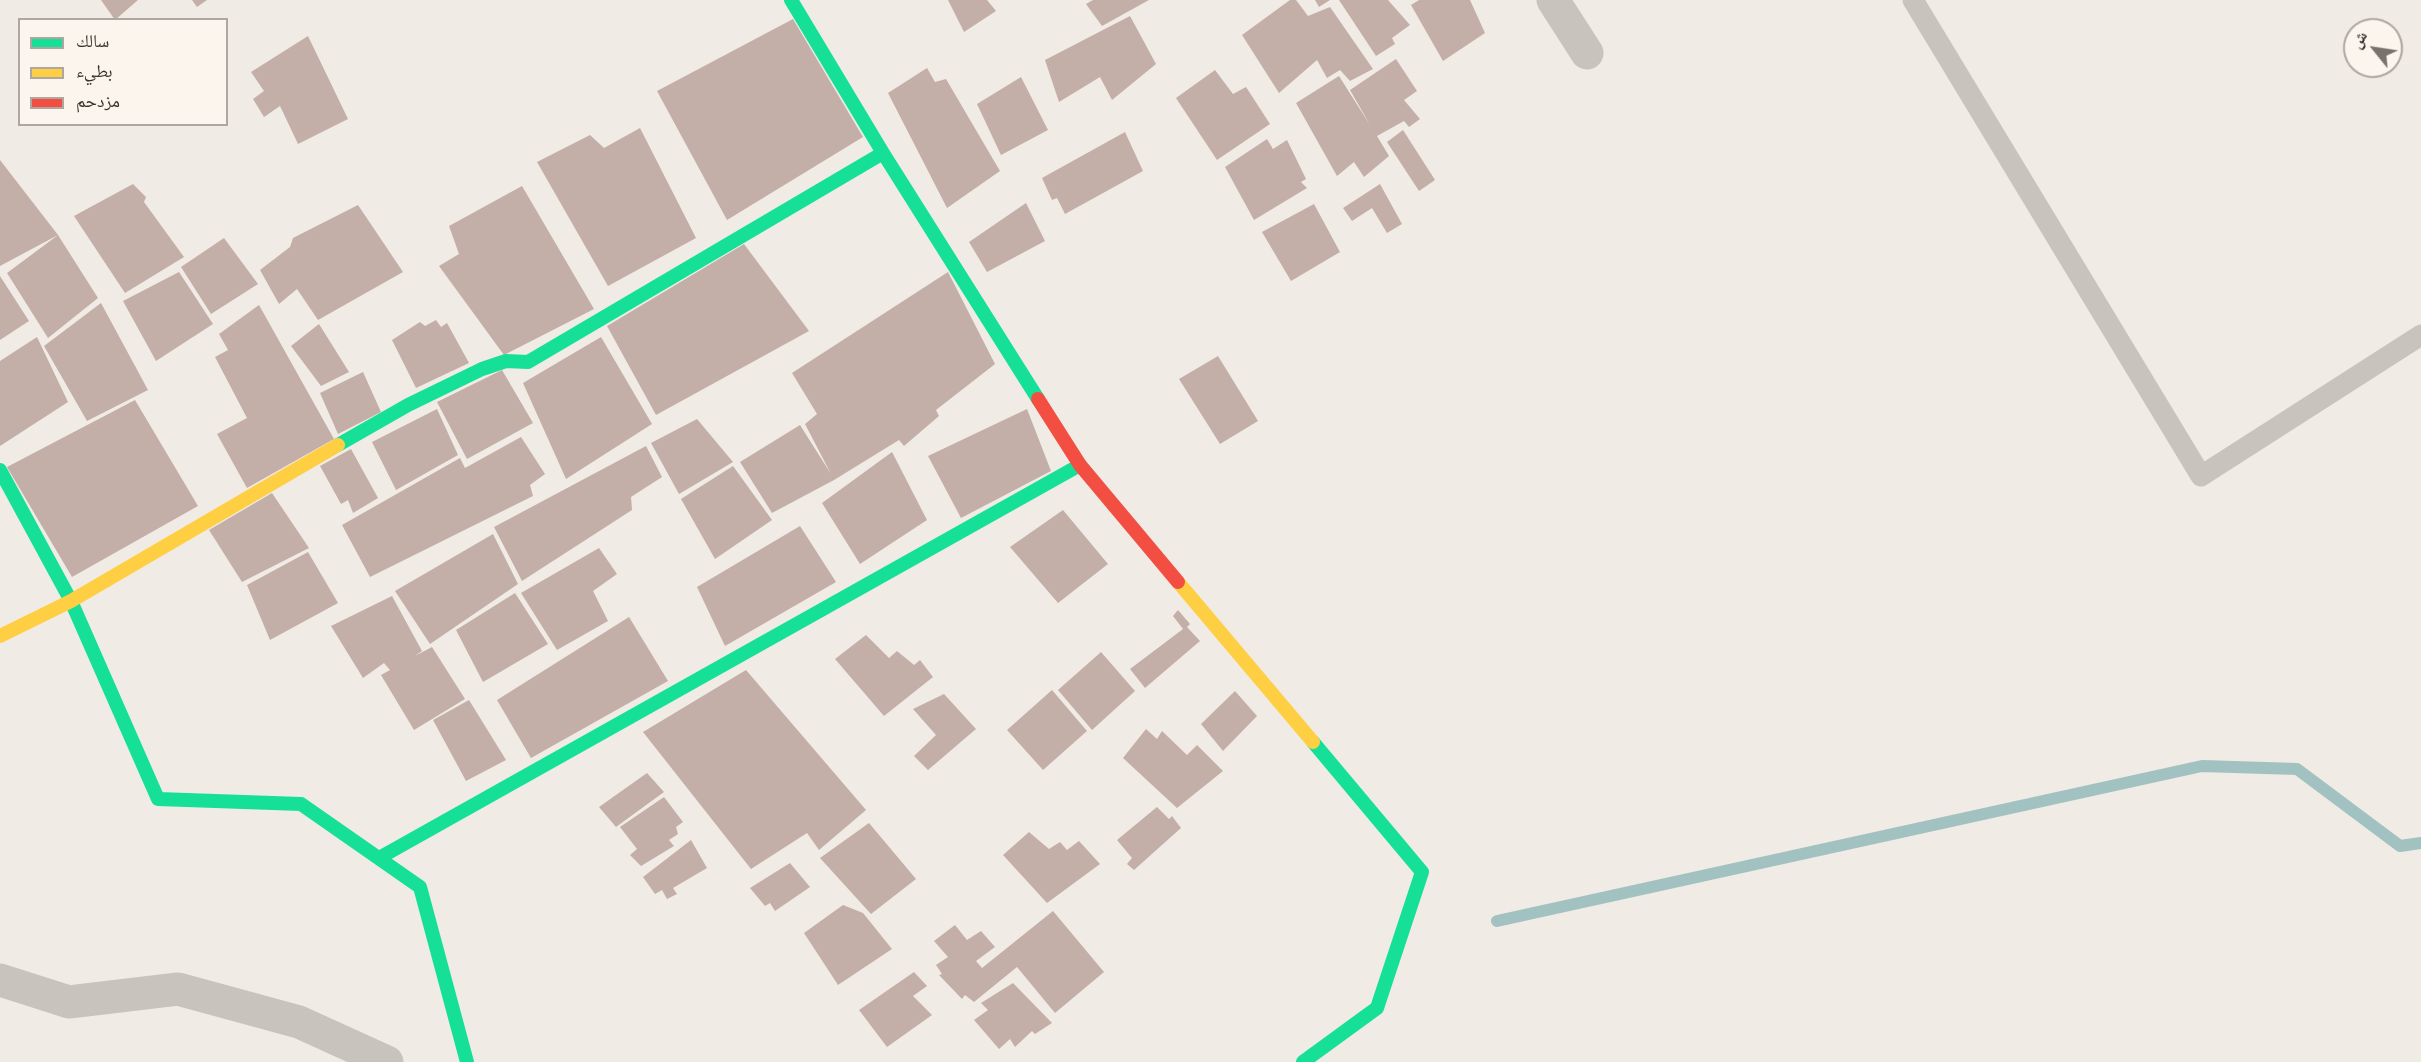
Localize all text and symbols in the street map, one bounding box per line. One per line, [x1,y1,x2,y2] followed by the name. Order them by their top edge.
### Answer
[18,18,228,126] legend
[2343,18,2403,78] north arrow
[2345,27,2373,53] text: ش
[76,28,109,54] text: سالك
[76,58,113,84] text: بطيء
[76,88,120,114] text: مزدحم

